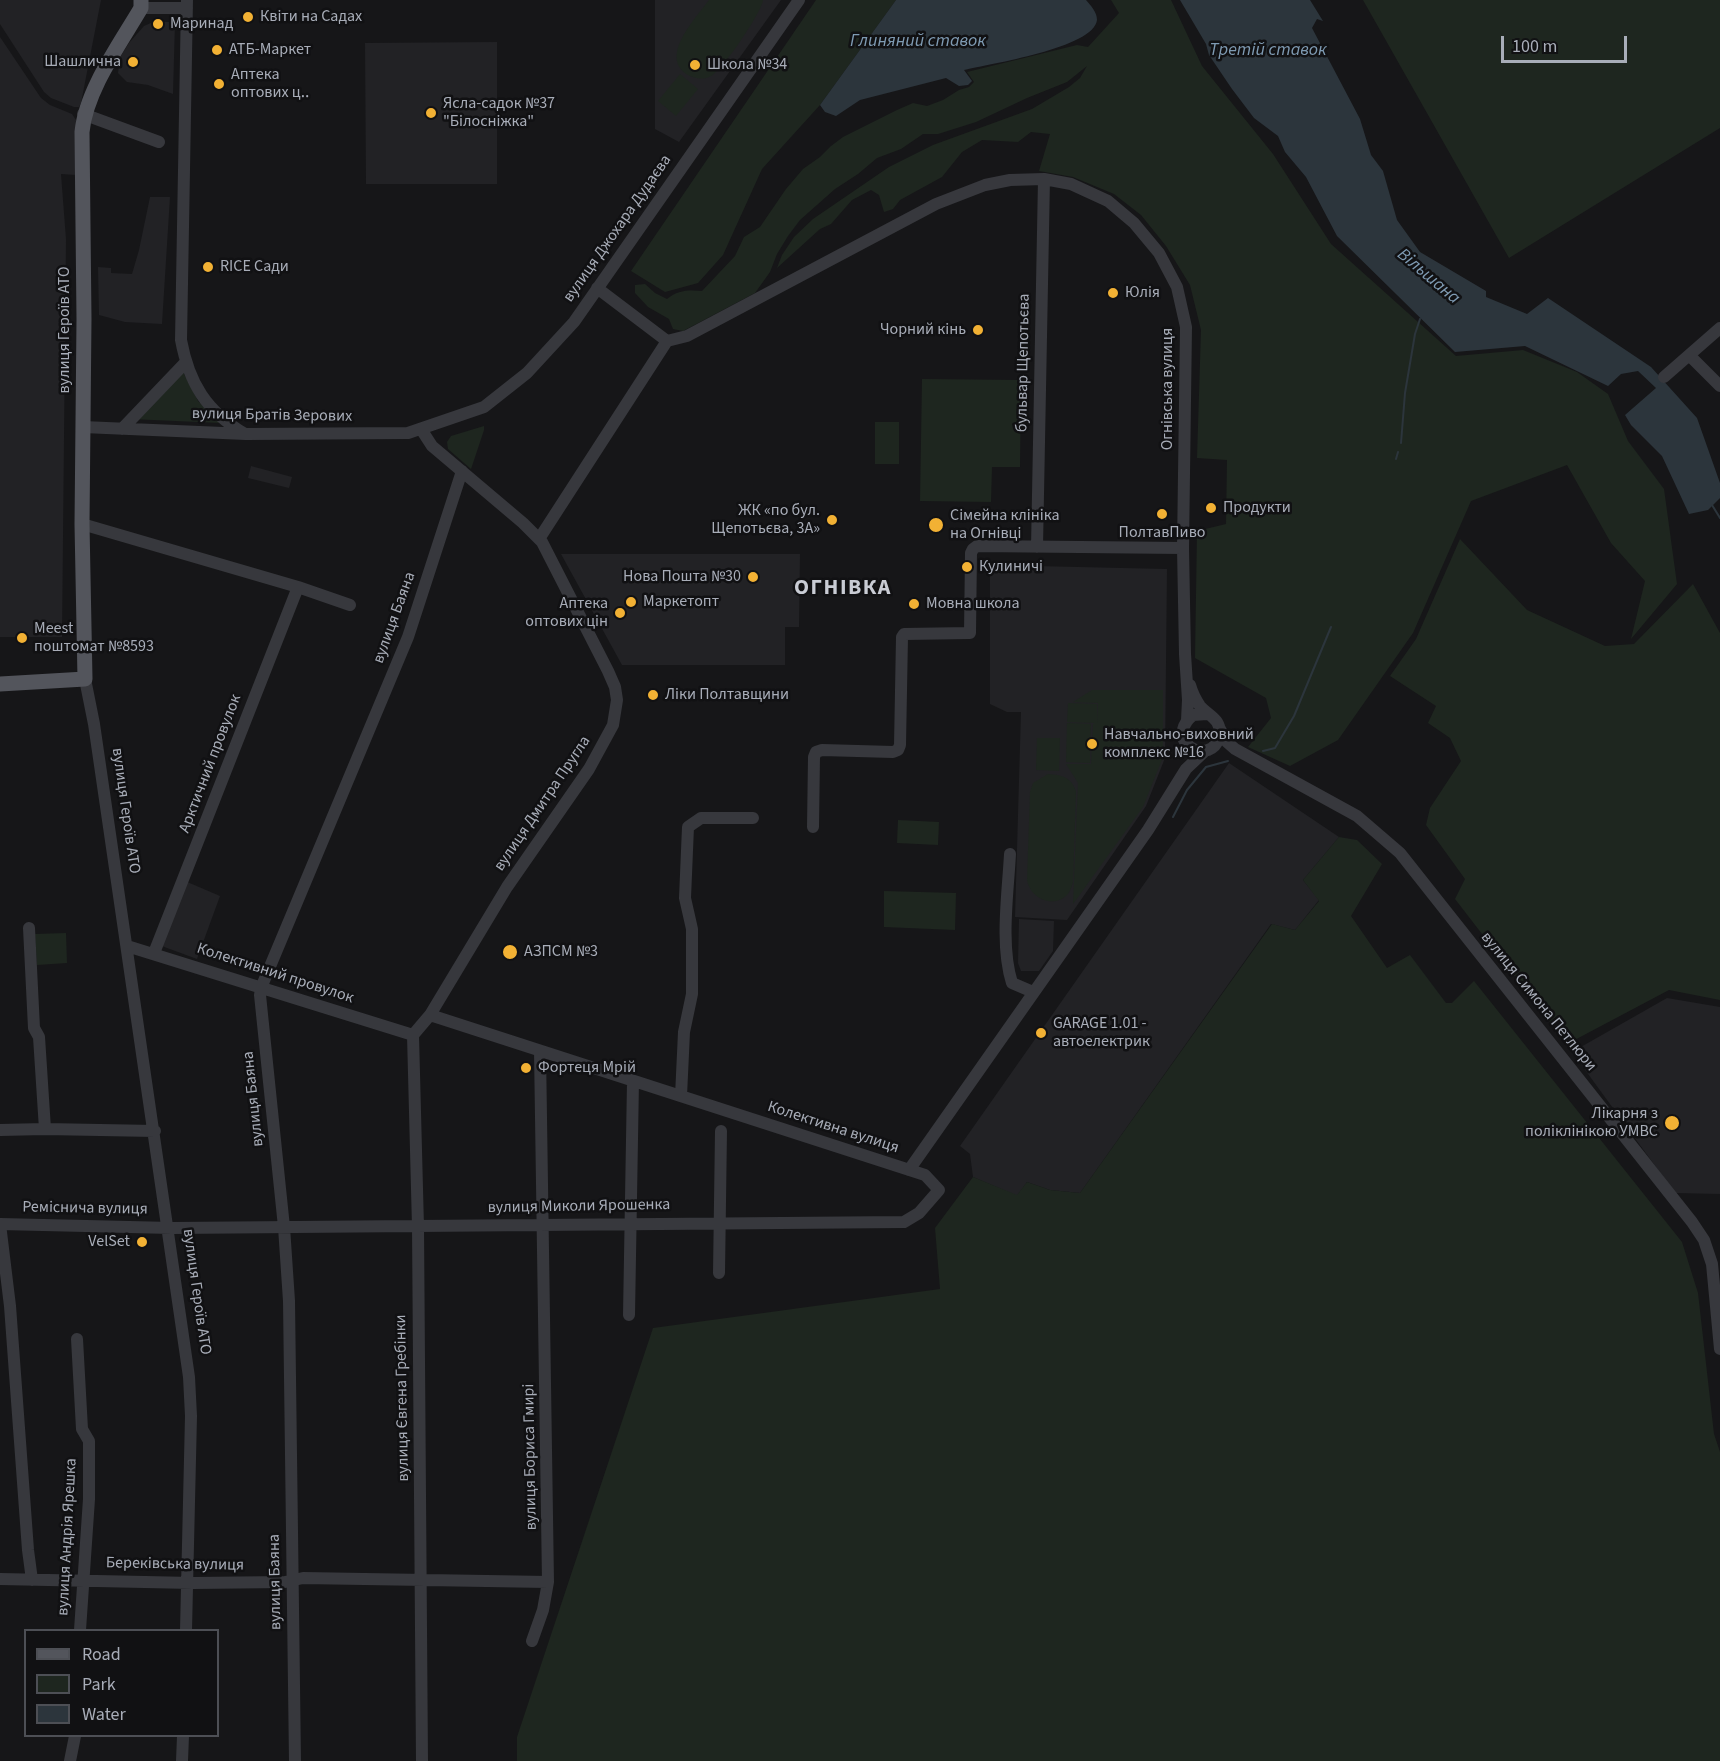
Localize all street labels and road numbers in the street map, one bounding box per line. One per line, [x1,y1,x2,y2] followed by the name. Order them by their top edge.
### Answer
[560,152,676,306] street label: вулиця Джохара Дудаєва
[55,266,75,394] street label: вулиця Героїв АТО
[1013,294,1035,432] street label: бульвар Щепотьєва
[1158,328,1178,450] street label: Огнівська вулиця
[192,405,352,427] street label: вулиця Братів Зерових
[370,570,420,666] street label: вулиця Баяна
[176,692,246,836] street label: Арктичний провулок
[491,733,595,875] street label: вулиця Дмитра Пругла
[107,747,143,875] street label: вулиця Героїв АТО
[1476,929,1600,1075] street label: вулиця Симона Петлюри
[194,940,356,1008] street label: Колективний провулок
[239,1050,269,1148] street label: вулиця Баяна
[765,1098,901,1158] street label: Колективна вулиця
[488,1196,670,1218] street label: вулиця Миколи Ярошенка
[22,1198,148,1220] street label: Реміснича вулиця
[178,1228,214,1356] street label: вулиця Героїв АТО
[392,1314,414,1482] street label: вулиця Євгена Гребінки
[520,1384,542,1530] street label: вулиця Бориса Гмирі
[54,1458,82,1616] street label: вулиця Андрія Ярешка
[266,1534,286,1630] street label: вулиця Баяна
[106,1554,244,1576] street label: Береківська вулиця

